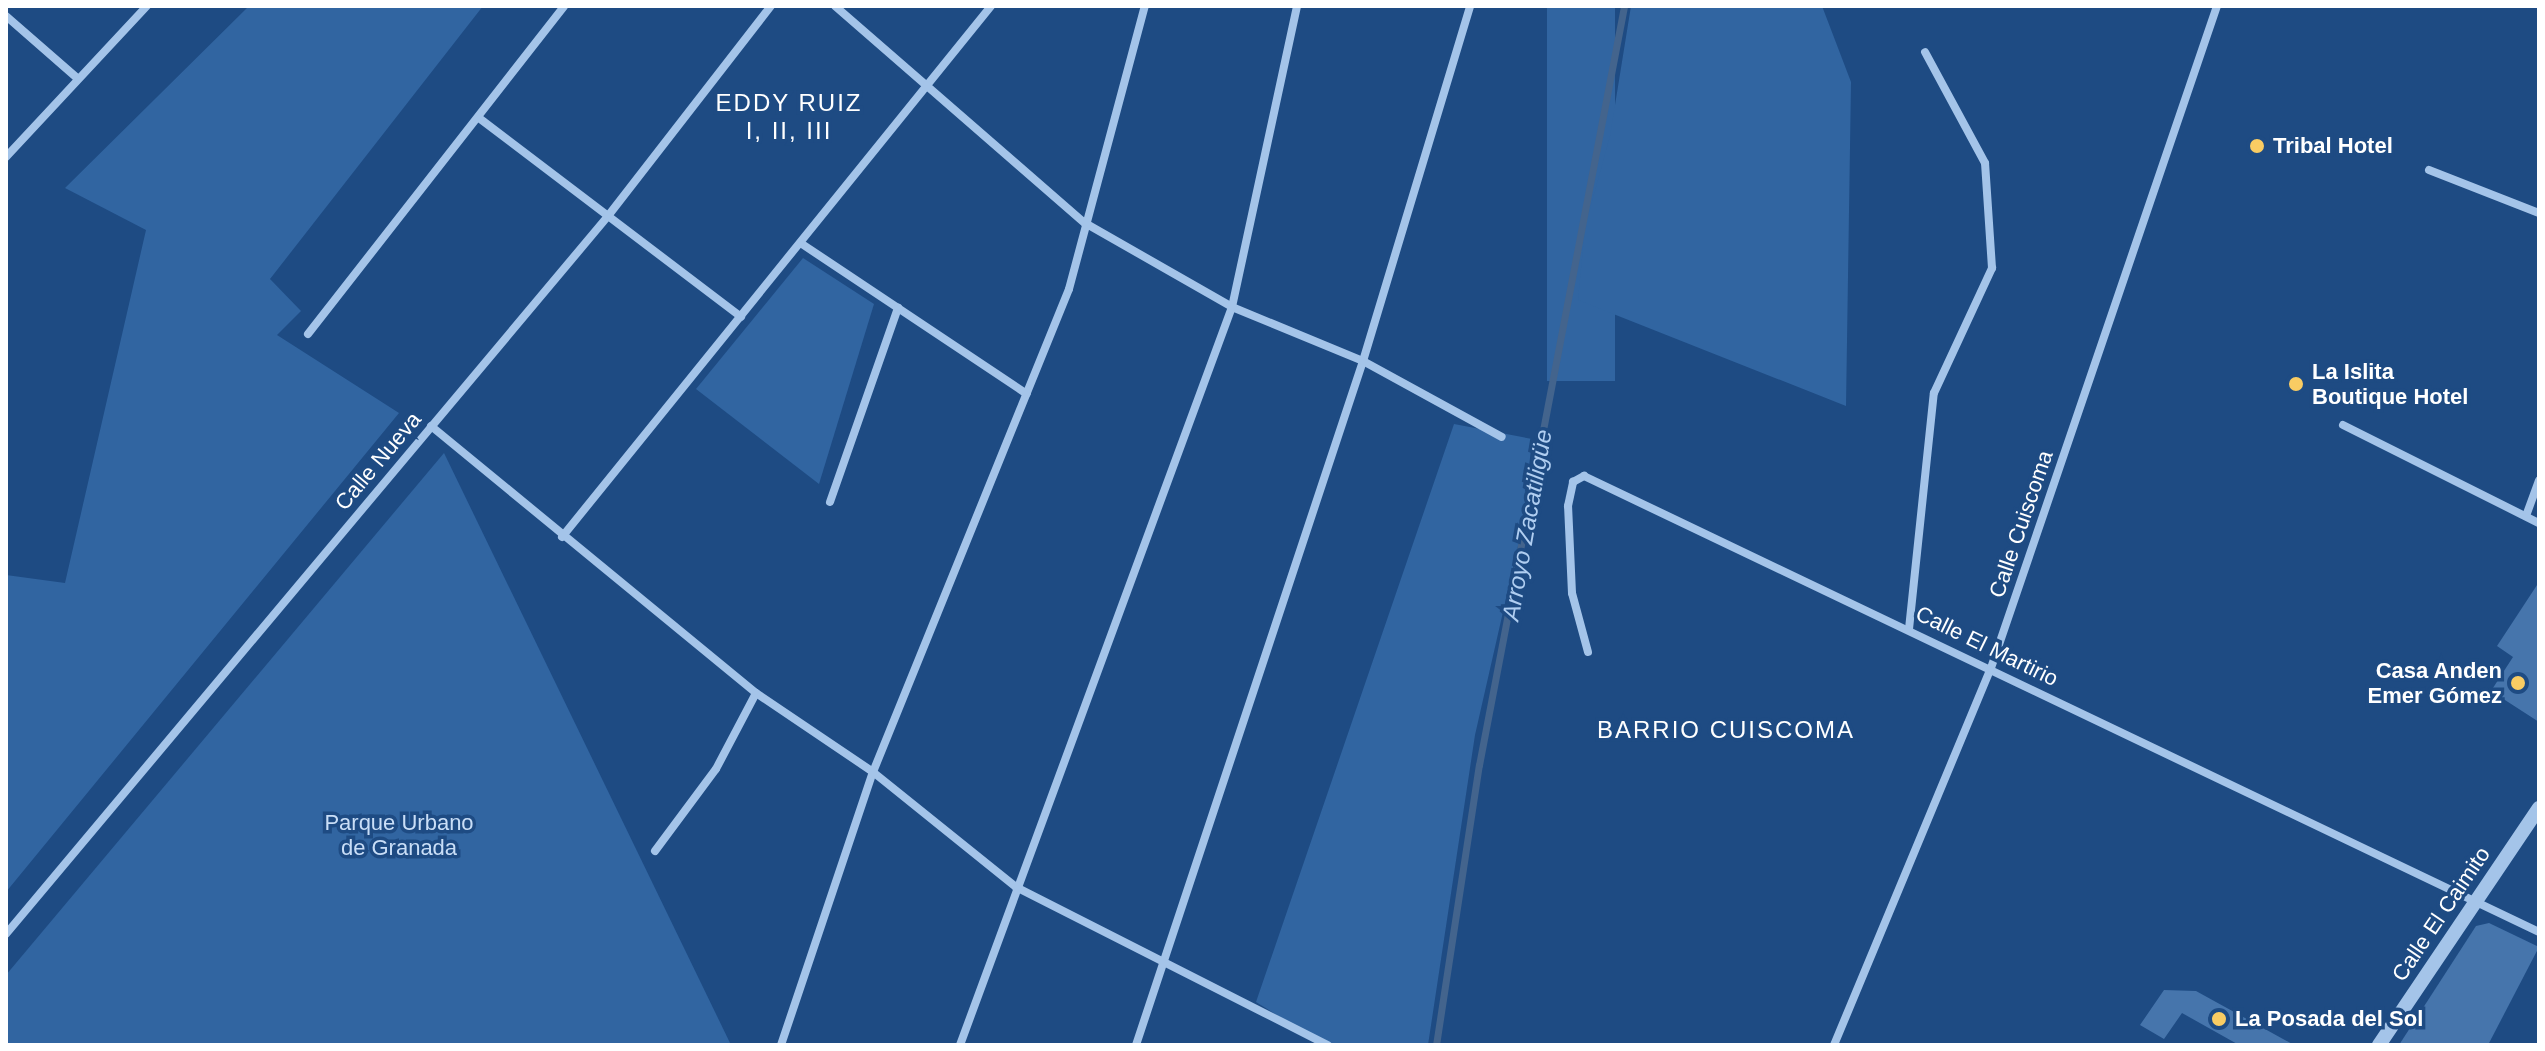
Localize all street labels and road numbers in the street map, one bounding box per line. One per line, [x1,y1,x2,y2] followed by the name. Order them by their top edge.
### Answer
[329,407,427,515] street label: Calle Nueva
[1983,447,2059,601] street label: Calle Cuiscoma
[1911,600,2063,692] street label: Calle El Martirio
[2386,842,2496,986] street label: Calle El Caimito

